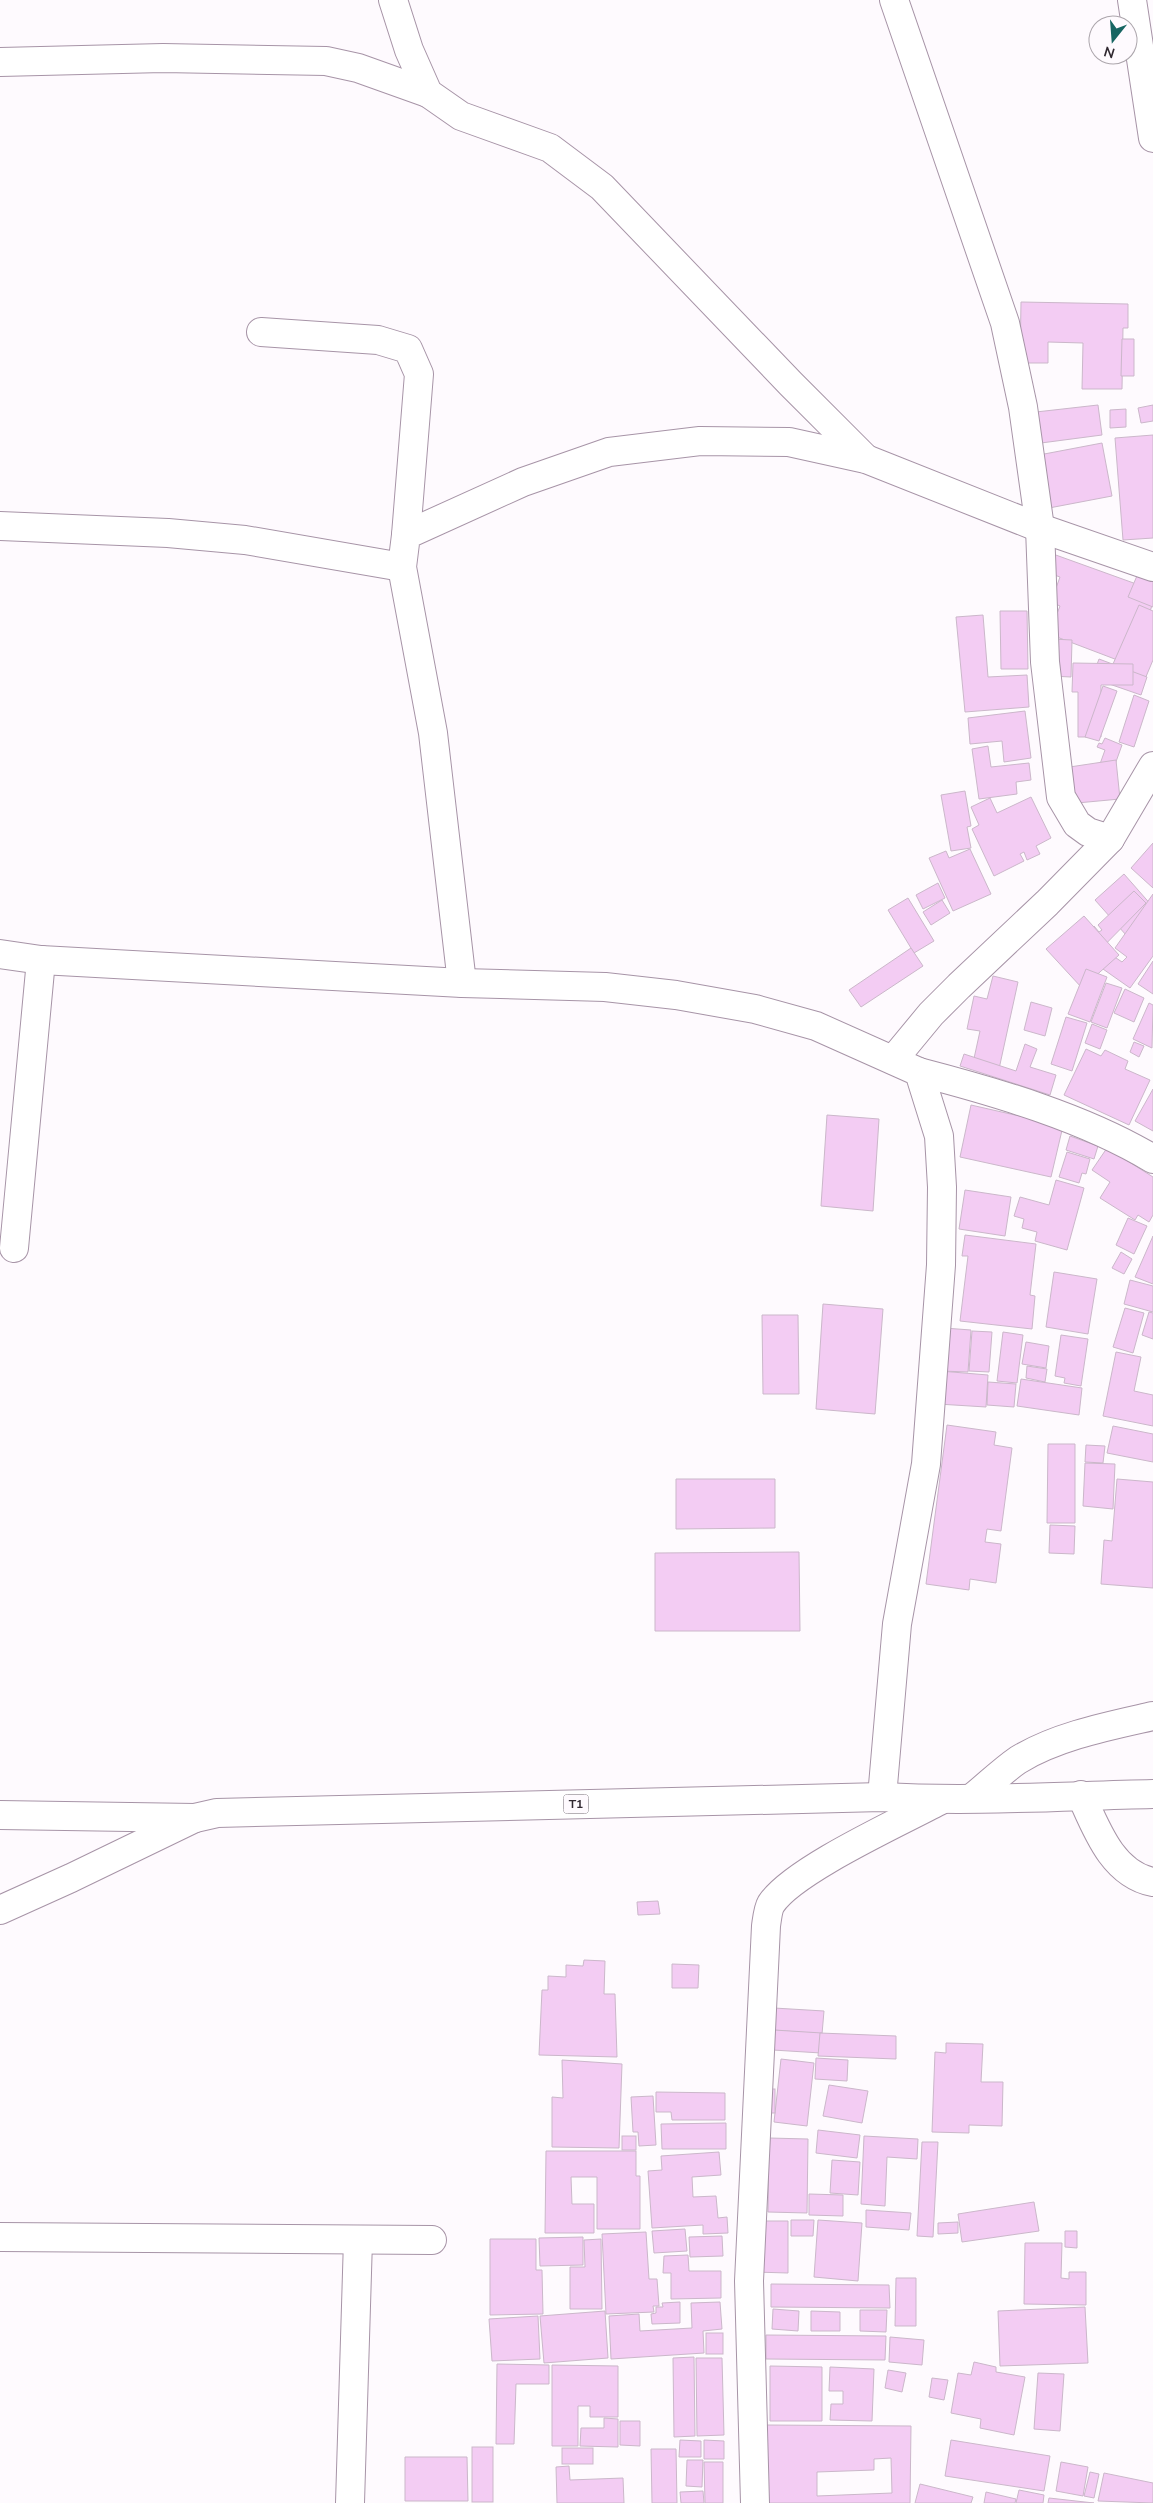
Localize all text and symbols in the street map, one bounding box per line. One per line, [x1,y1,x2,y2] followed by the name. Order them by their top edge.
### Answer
[1088,15,1138,65] north arrow
[1102,41,1117,63] text: N
[564,1795,588,1814] road number: T1

